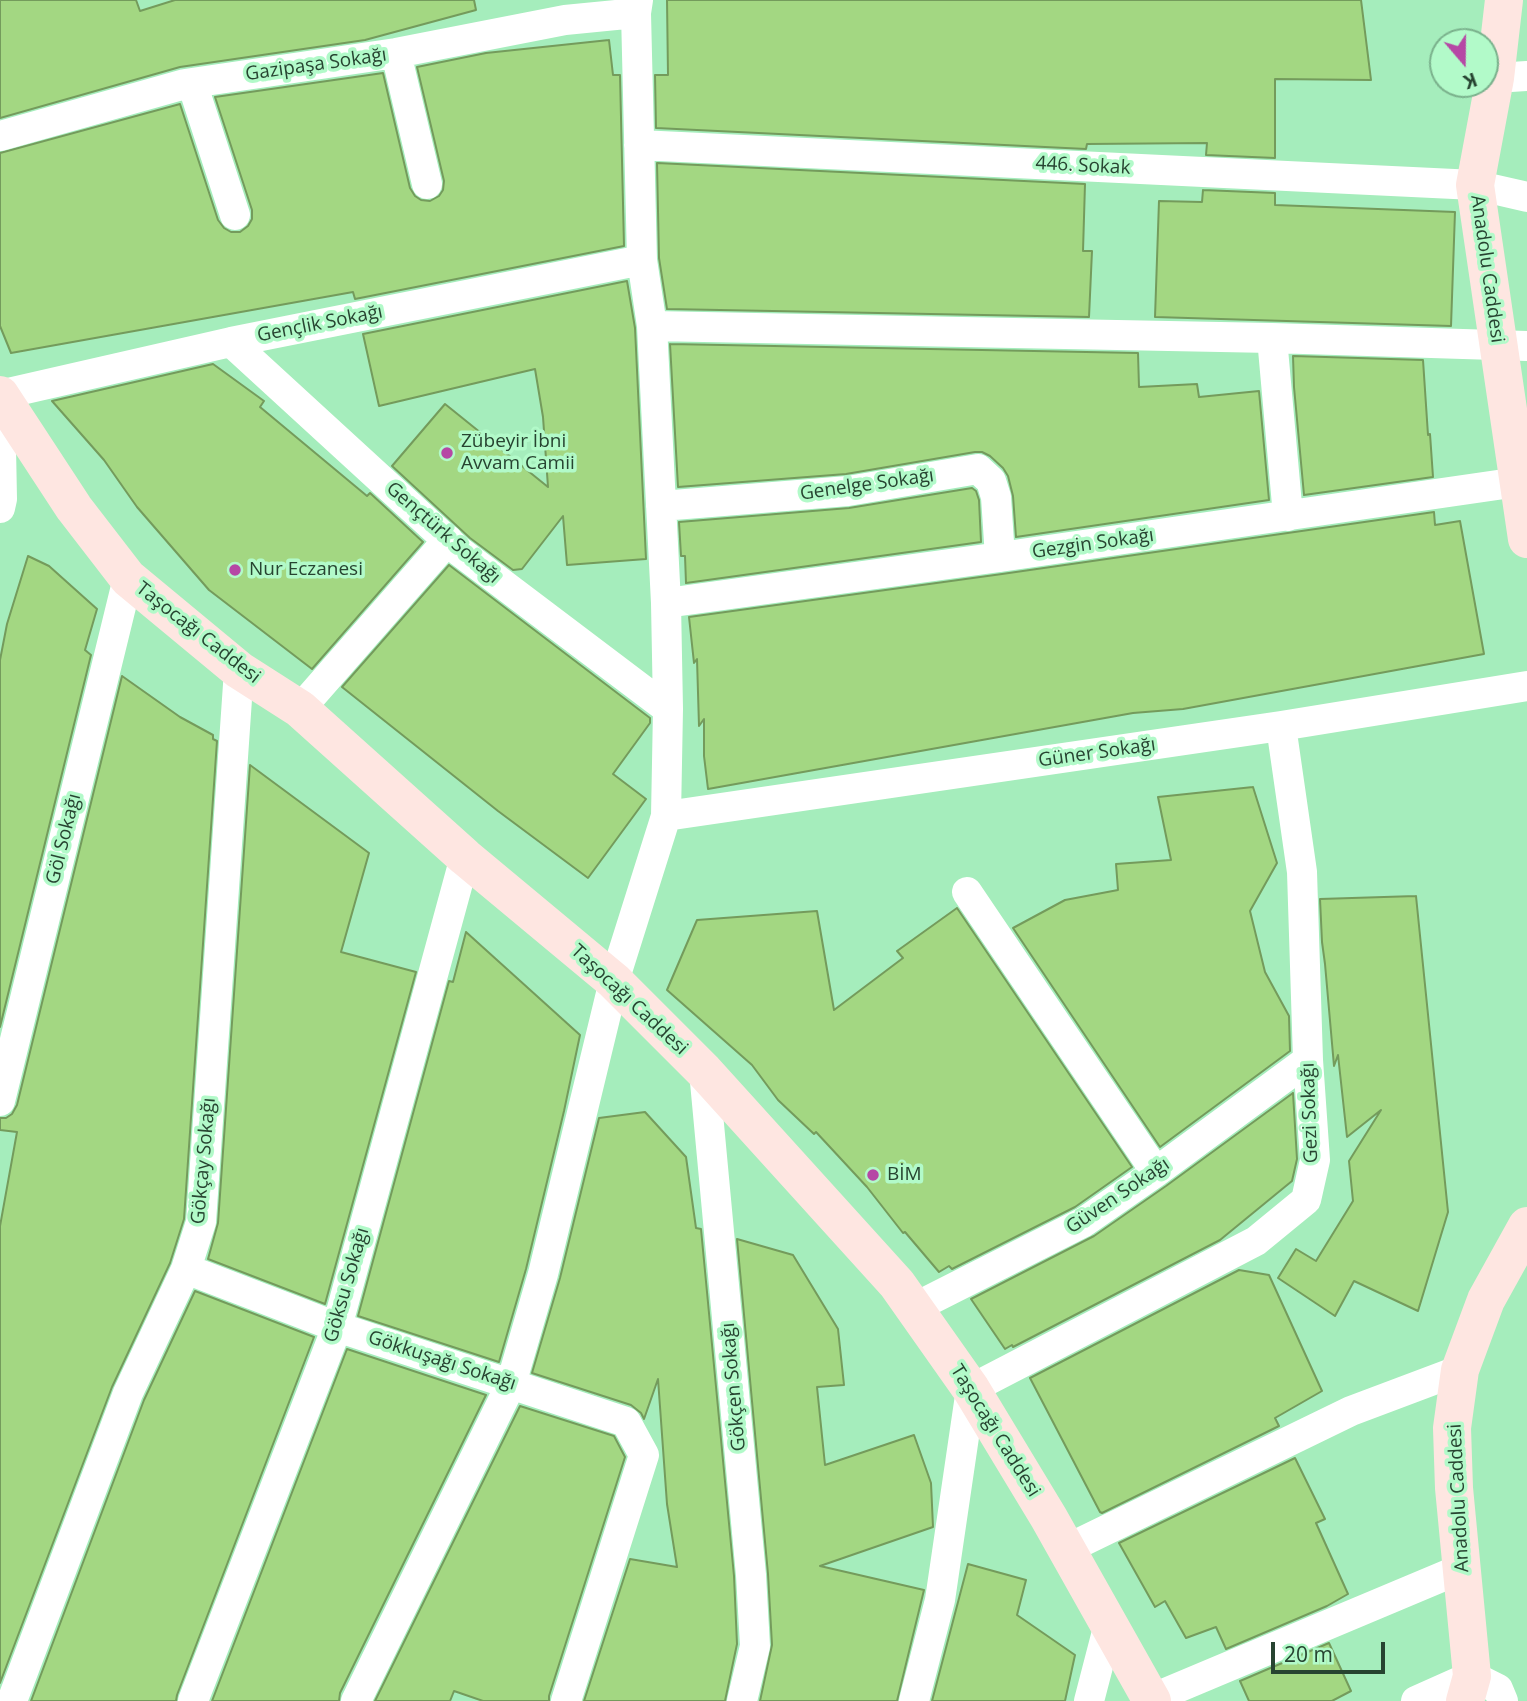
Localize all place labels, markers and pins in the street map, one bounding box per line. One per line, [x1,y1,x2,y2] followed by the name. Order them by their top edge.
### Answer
[461,431,575,475] place label: Zübeyir İbni Avvam Camii
[439,445,455,461] marker: Zübeyir İbni Avvam Camii
[249,559,363,581] place label: Nur Eczanesi
[227,562,243,578] marker: Nur Eczanesi
[887,1164,922,1186] place label: BİM
[865,1167,881,1183] marker: BİM

